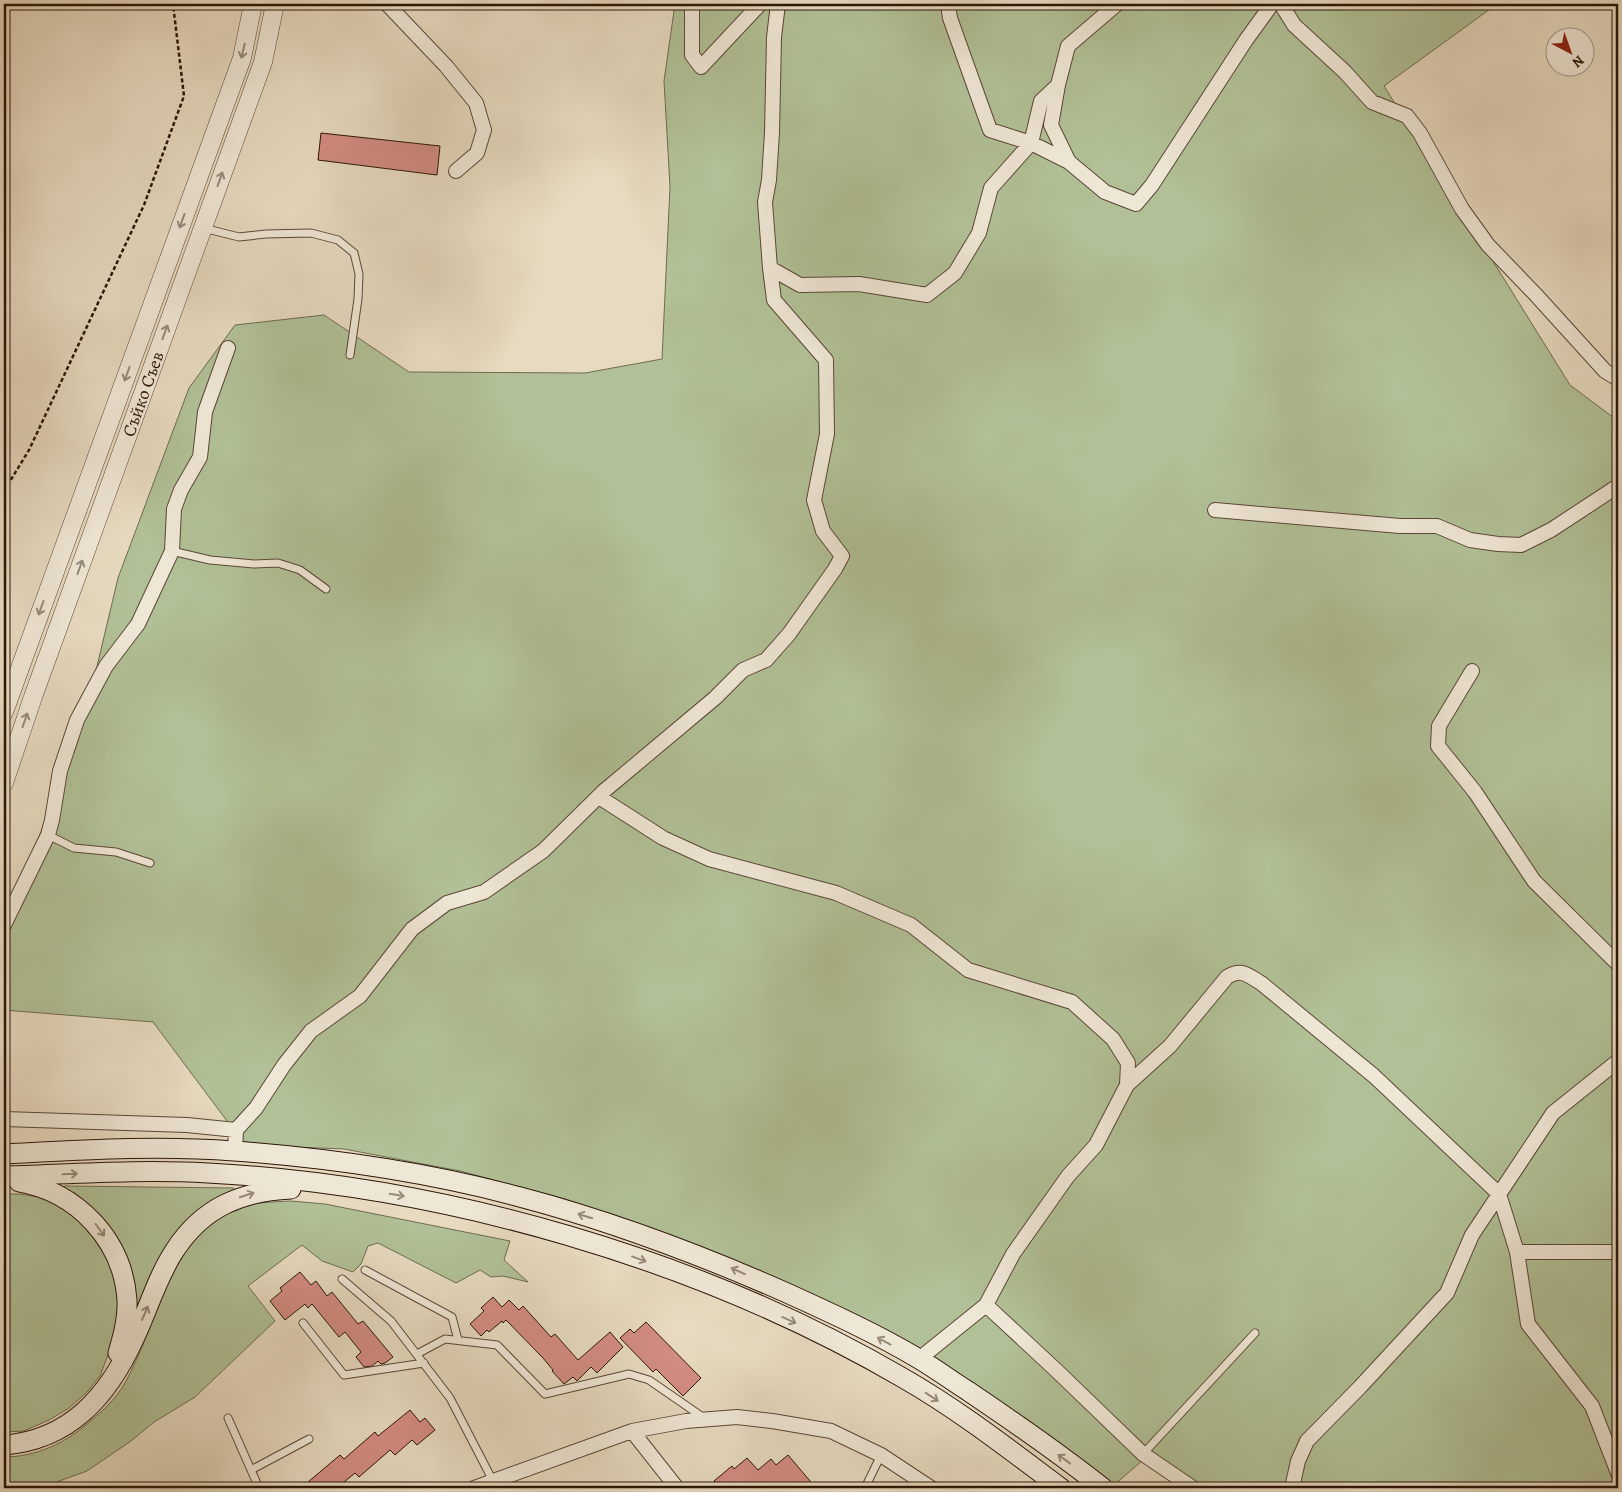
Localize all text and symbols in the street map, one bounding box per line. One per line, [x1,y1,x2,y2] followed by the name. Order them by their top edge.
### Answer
[1544,28,1594,78] north arrow
[238,43,247,59] one-way arrow
[1568,51,1588,72] text: N
[216,172,225,187] one-way arrow
[177,212,186,228] one-way arrow
[161,325,170,340] one-way arrow
[116,348,170,440] street label: Съйко Съев
[122,365,131,381] one-way arrow
[76,560,85,575] one-way arrow
[36,600,45,616] one-way arrow
[21,713,30,728] one-way arrow
[62,1169,78,1179] one-way arrow
[238,1190,254,1200] one-way arrow
[389,1191,405,1201] one-way arrow
[577,1211,593,1221] one-way arrow
[94,1223,105,1236] one-way arrow
[631,1255,646,1264] one-way arrow
[731,1266,746,1276] one-way arrow
[141,1306,150,1322] one-way arrow
[781,1315,796,1325] one-way arrow
[878,1335,892,1345] one-way arrow
[925,1392,939,1402] one-way arrow
[1057,1454,1071,1464] one-way arrow

